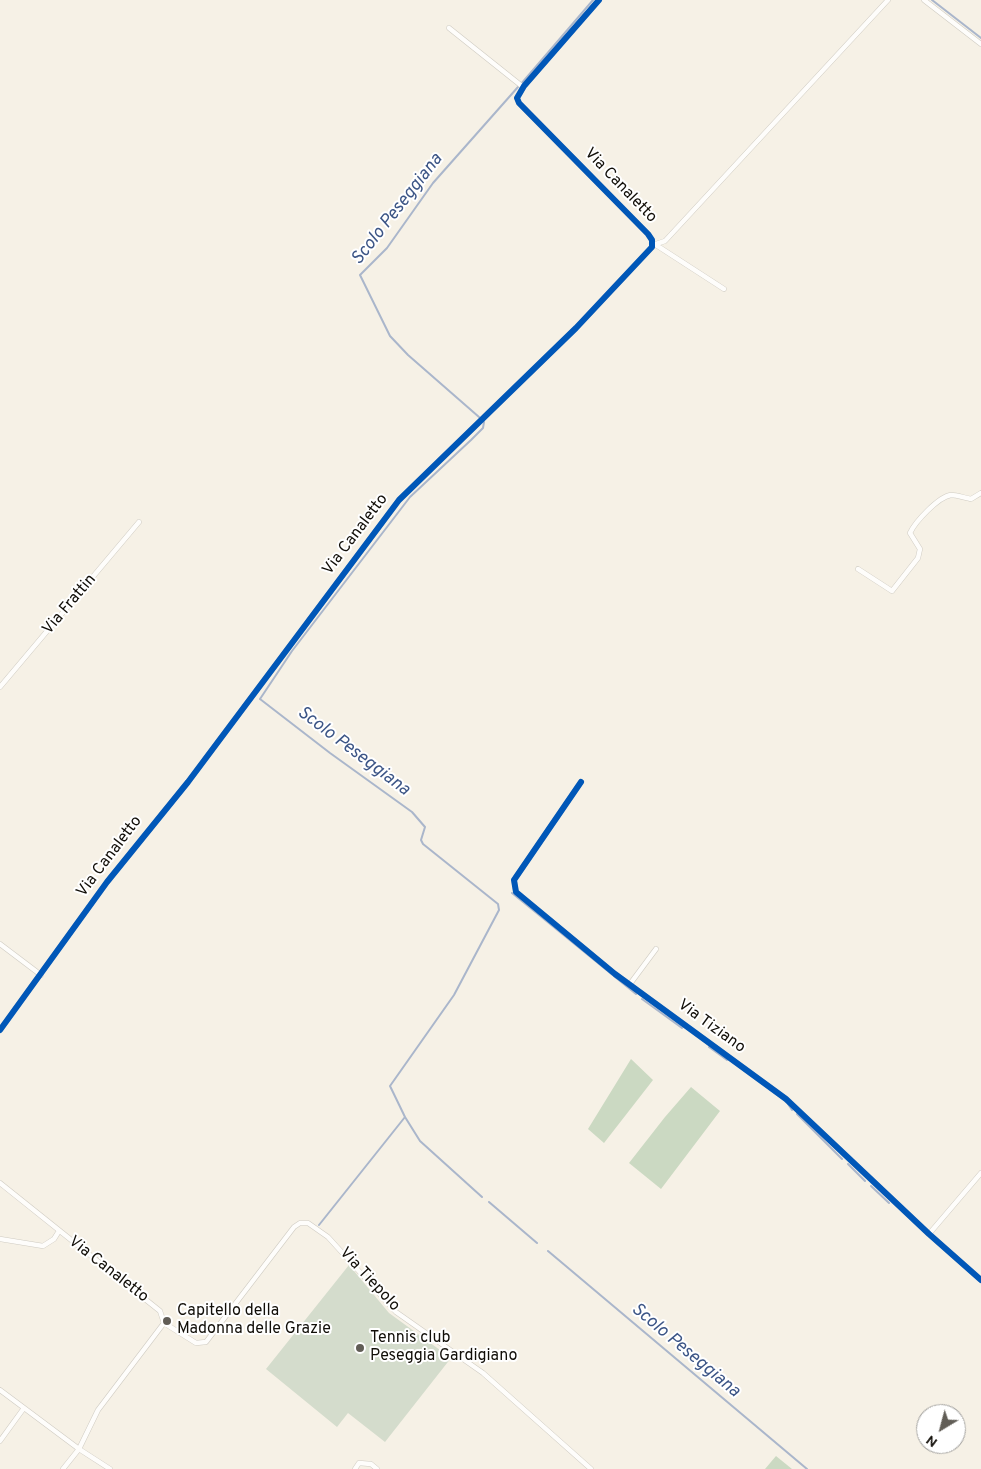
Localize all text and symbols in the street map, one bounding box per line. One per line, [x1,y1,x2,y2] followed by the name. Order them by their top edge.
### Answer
[580,145,660,227] street label: Via Canaletto
[348,150,448,270] water label: Scolo Peseggiana
[319,491,393,579] street label: Via Canaletto
[39,571,101,639] street label: Via Frattin
[292,703,414,801] water label: Scolo Peseggiana
[73,813,147,901] street label: Via Canaletto
[673,996,749,1058] street label: Via Tiziano
[64,1233,152,1307] street label: Via Canaletto
[335,1244,403,1316] street label: Via Tiepolo
[626,1299,744,1403] water label: Scolo Peseggiana
[177,1302,331,1340] place label: Capitello della Madonna delle Grazie
[161,1315,173,1327] marker: Capitello della Madonna delle Grazie
[370,1329,517,1367] place label: Tennis club Peseggia Gardigiano
[354,1342,366,1354] marker: Tennis club Peseggia Gardigiano
[916,1404,966,1454] north arrow
[923,1431,941,1450] text: N

